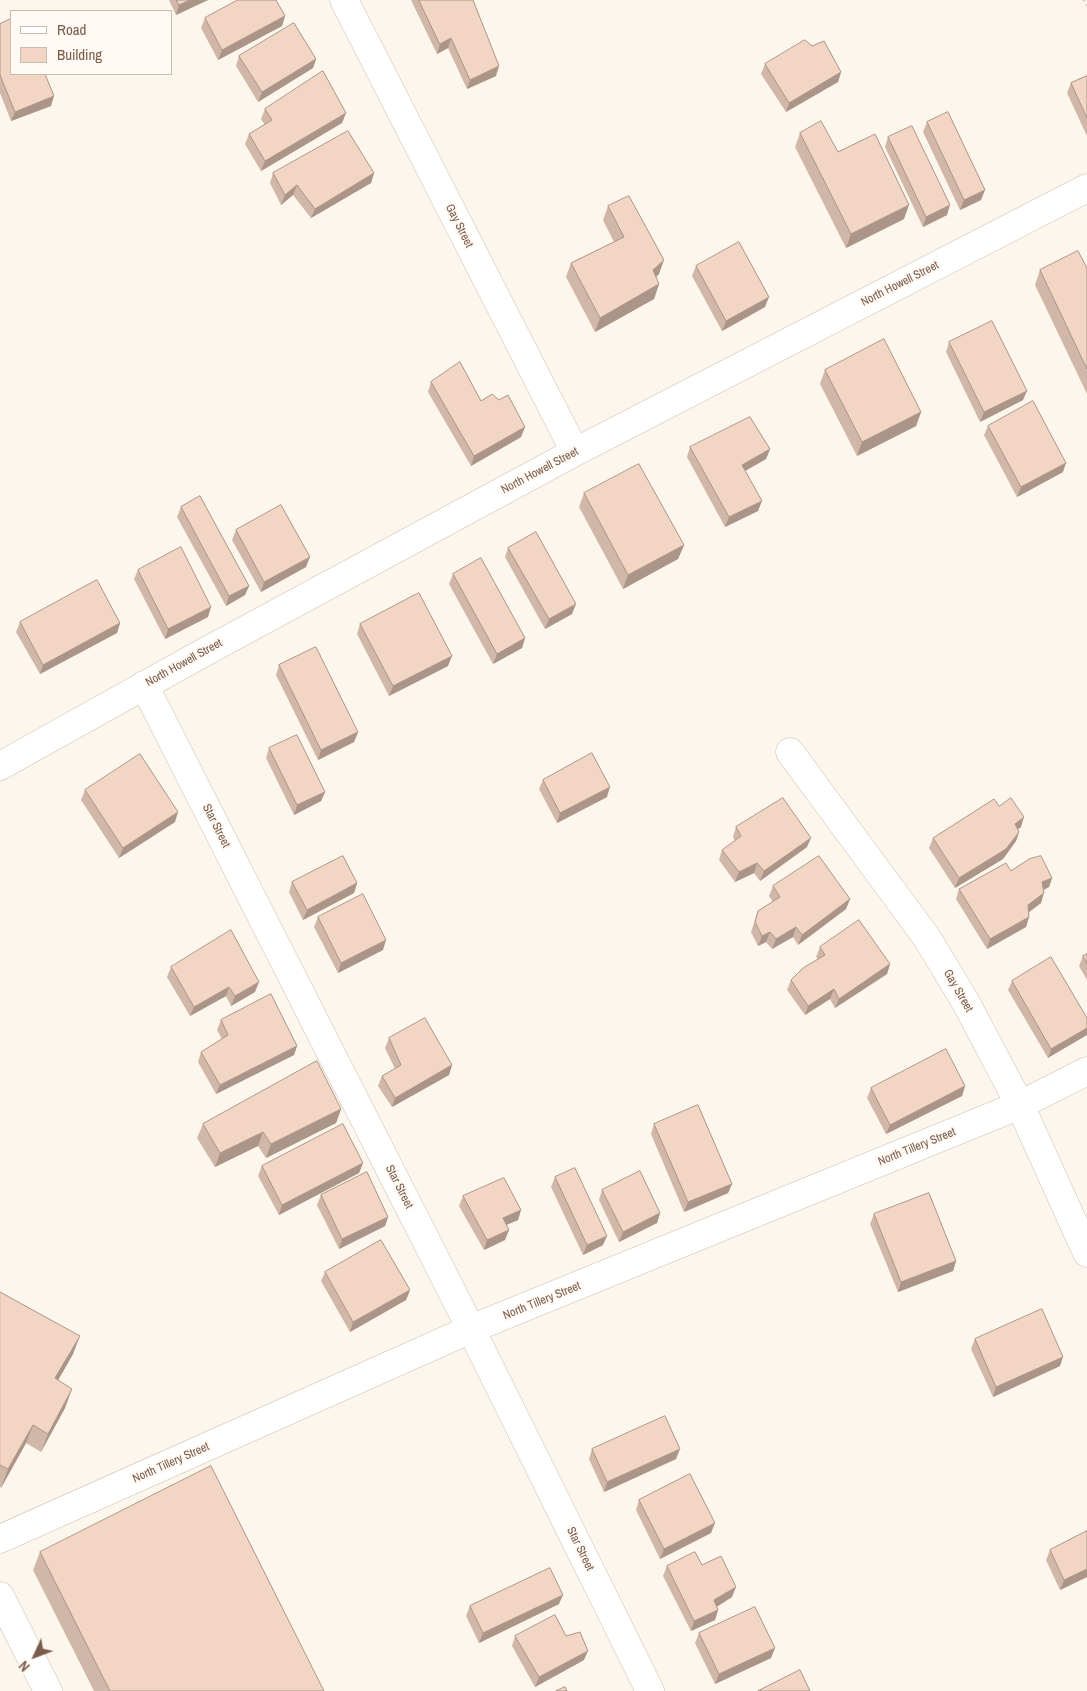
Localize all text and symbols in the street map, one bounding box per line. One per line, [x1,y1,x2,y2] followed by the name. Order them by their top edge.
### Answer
[10,10,172,75] legend
[57,19,86,40] text: Road
[57,44,102,65] text: Building
[442,202,476,250] street label: Gay Street
[859,258,941,310] street label: North Howell Street
[499,445,581,497] street label: North Howell Street
[143,636,225,690] street label: North Howell Street
[199,802,233,850] street label: Star Street
[940,967,976,1015] street label: Gay Street
[876,1125,958,1169] street label: North Tillery Street
[382,1163,416,1211] street label: Star Street
[501,1279,583,1323] street label: North Tillery Street
[130,1440,212,1486] street label: North Tillery Street
[563,1525,597,1573] street label: Star Street
[10,1631,60,1681] north arrow
[15,1657,33,1675] text: N

